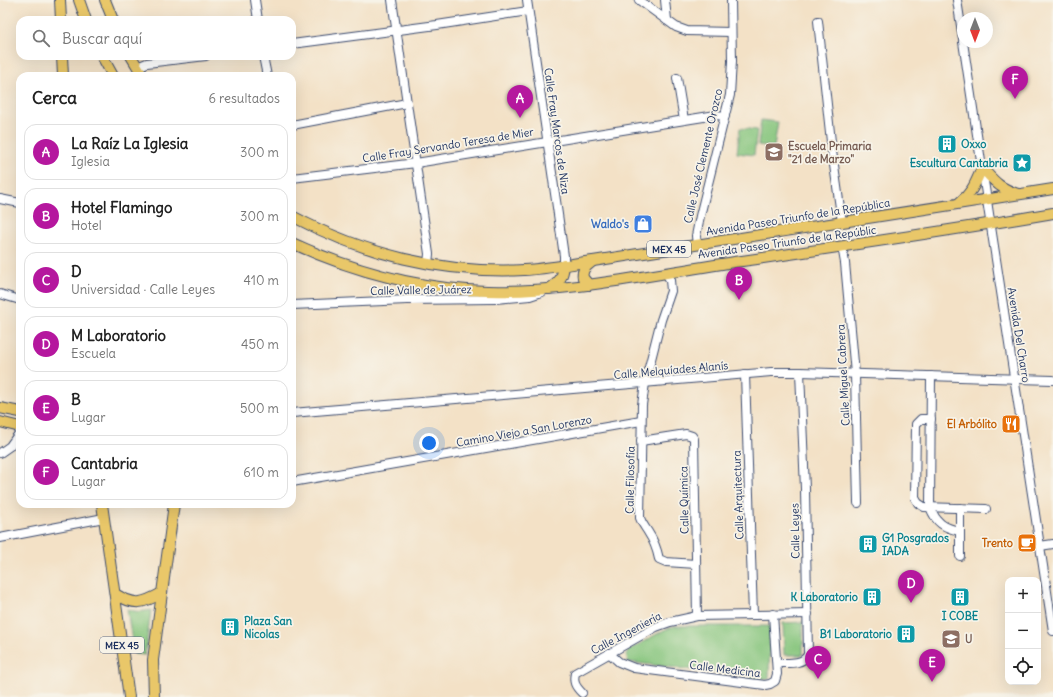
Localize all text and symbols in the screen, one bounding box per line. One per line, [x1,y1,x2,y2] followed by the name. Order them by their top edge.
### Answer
[957,12,993,48] north arrow
[16,16,296,60] search box
[30,27,52,49] icon: search
[62,29,142,48] text: Buscar aquí
[1002,66,1028,99] pin: F
[541,67,573,195] street label: Calle Fray Marcos de Niza
[507,85,533,118] pin: A
[32,87,77,109] text: Cerca
[681,87,725,225] street label: Calle José Clemente Orozco
[208,90,280,107] text: 6 resultados
[361,124,535,165] street label: Calle Fray Servando Teresa de Mier
[936,133,958,155] building icon: Oxxo
[71,134,188,153] text: La Raíz La Iglesia
[961,137,986,151] place label: Oxxo
[788,139,872,166] place label: Escuela Primaria "21 de Marzo"
[763,141,785,163] school or university icon: Escuela Primaria "21 de Marzo"
[42,144,50,161] text: A
[240,144,279,161] text: 300 m
[1011,152,1033,174] place icon: Escultura Cantabria
[71,153,110,170] text: Iglesia
[910,156,1009,170] place label: Escultura Cantabria
[705,196,891,238] street label: Avenida Paseo Triunfo de la República
[71,198,172,217] text: Hotel Flamingo
[42,208,50,225] text: B
[240,208,279,225] text: 300 m
[632,213,654,235] shop icon: Waldo's
[71,217,102,234] text: Hotel
[591,217,629,231] place label: Waldo's
[697,222,878,261] street label: Avenida Paseo Triunfo de la Repúblic
[647,241,691,257] road number: MEX 45
[71,262,82,281] text: D
[726,267,752,300] pin: B
[42,272,50,289] text: C
[243,272,279,289] text: 410 m
[71,281,215,298] text: Universidad · Calle Leyes
[370,282,472,298] street label: Calle Valle de Juárez
[1005,286,1033,384] street label: Avenida Del Charro
[833,324,853,426] street label: Calle Miguel Cabrera
[71,326,166,345] text: M Laboratorio
[41,336,51,353] text: D
[241,336,279,353] text: 450 m
[71,345,116,362] text: Escuela
[613,358,729,382] street label: Calle Melquíades Alanís
[71,390,81,409] text: B
[42,400,50,417] text: E
[240,400,279,417] text: 500 m
[71,409,105,426] text: Lugar
[455,412,593,450] street label: Camino Viejo a San Lorenzo
[1000,413,1022,435] restaurant icon: El Arbólito
[947,417,997,431] place label: El Arbólito
[419,433,439,453] your location
[622,446,638,514] street label: Calle Filosofía
[729,450,747,540] street label: Calle Arquitectura
[71,454,138,473] text: Cantabria
[42,464,50,481] text: F
[243,464,279,481] text: 610 m
[676,466,692,534] street label: Calle Química
[71,473,105,490] text: Lugar
[788,503,802,559] street label: Calle Leyes
[882,531,949,558] place label: G1 Posgrados IADA
[1016,532,1038,554] cafe icon: Trento
[857,533,879,555] building icon: G1 Posgrados IADA
[982,536,1013,550] place label: Trento
[898,570,924,603] pin: D
[1005,577,1041,685] map controls
[1005,577,1041,613] button: +
[861,586,883,608] building icon: K Laboratorio
[949,586,971,608] building icon: I COBE
[790,590,858,604] place label: K Laboratorio
[588,608,664,658] street label: Calle Ingeniería
[942,609,979,623] place label: I COBE
[1005,613,1041,649] button: −
[244,614,293,641] place label: Plaza San Nicolas
[219,616,241,638] building icon: Plaza San Nicolas
[895,623,917,645] building icon: B1 Laboratorio
[820,627,892,641] place label: B1 Laboratorio
[940,628,962,650] school or university icon: U
[965,632,973,646] place label: U
[100,637,144,653] road number: MEX 45
[805,646,831,679] pin: C
[919,649,945,682] pin: E
[1005,649,1041,685] button: locate
[689,658,761,680] street label: Calle Medicina

